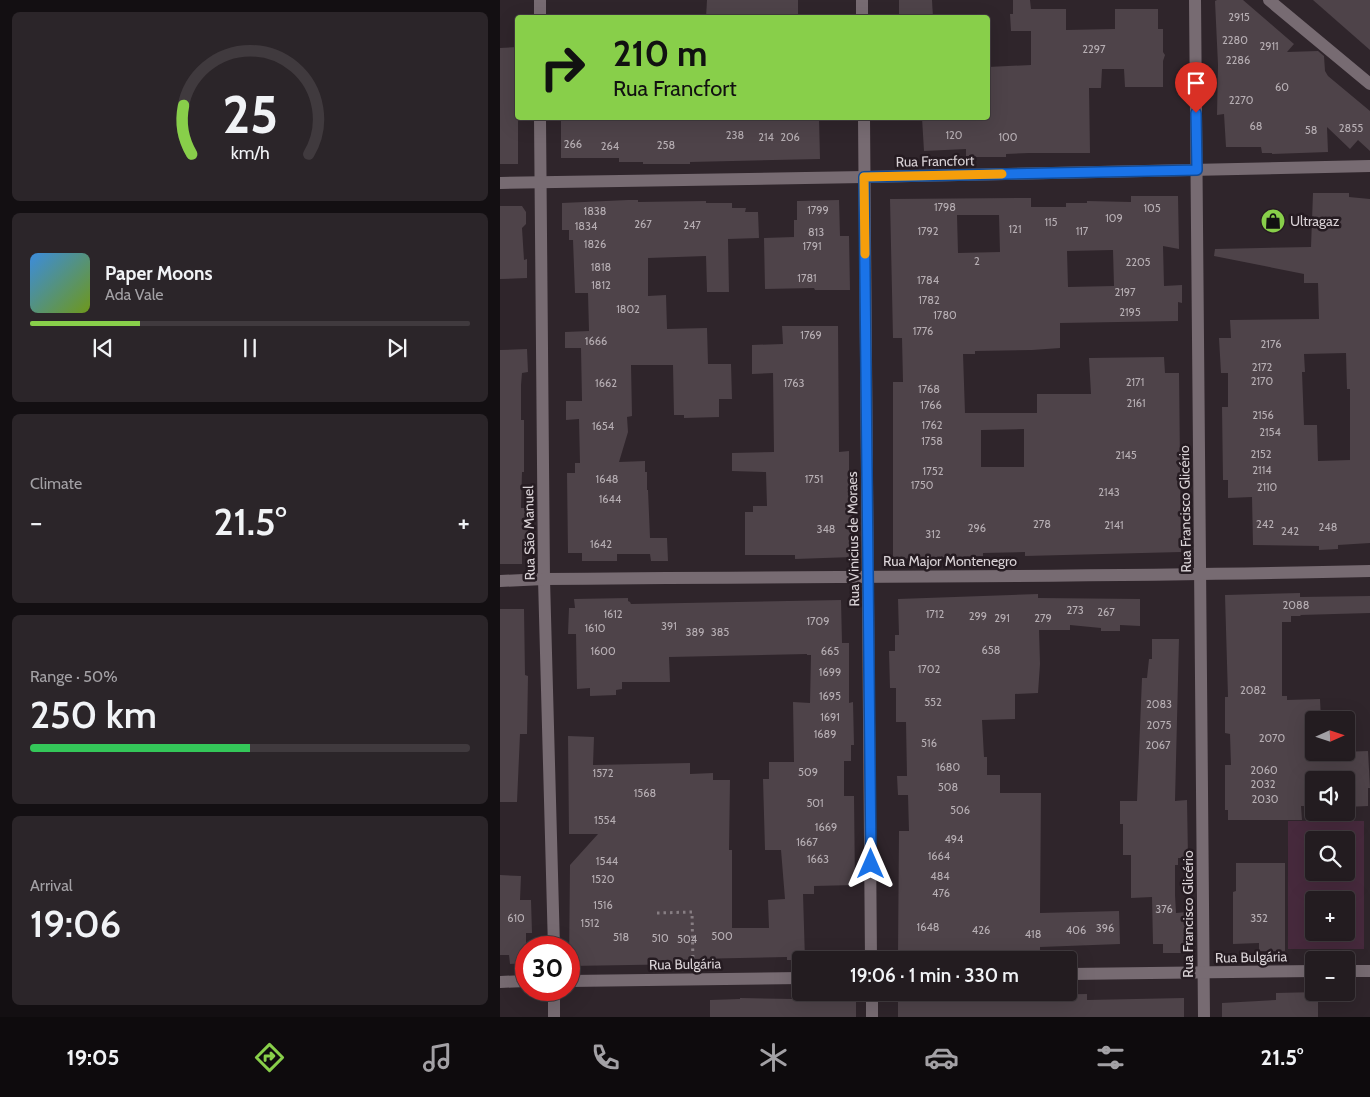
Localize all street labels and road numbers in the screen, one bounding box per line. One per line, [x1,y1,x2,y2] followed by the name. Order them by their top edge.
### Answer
[895,151,975,171] street label: Rua Francfort
[1175,445,1195,573] street label: Rua Francisco Glicério
[843,471,863,607] street label: Rua Vinicius de Moraes
[519,485,539,581] street label: Rua São Manuel
[883,552,1017,570] street label: Rua Major Montenegro
[1179,850,1197,978] street label: Rua Francisco Glicério
[1215,947,1288,967] street label: Rua Bulgária
[649,954,722,974] street label: Rua Bulgária

